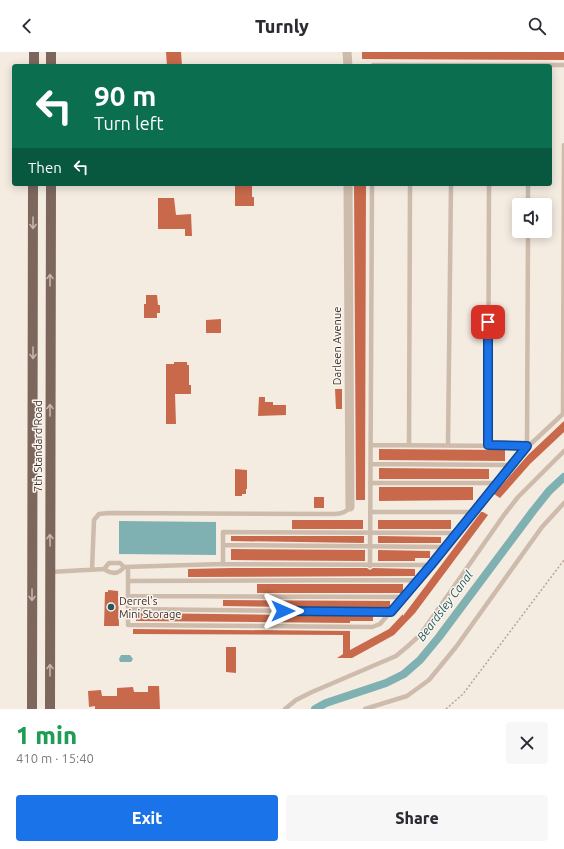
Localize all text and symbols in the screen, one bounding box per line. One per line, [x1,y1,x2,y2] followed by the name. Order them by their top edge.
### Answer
[16,15,38,37] icon: back
[526,15,548,37] icon: search
[255,16,309,36] text: Turnly
[28,80,80,132] icon: left
[94,80,156,111] text: 90 m
[94,113,164,133] text: Turn left
[70,156,92,178] icon: left
[28,159,62,176] text: Then
[512,198,552,238] map controls
[512,198,552,238] button: sound
[29,216,37,229] one-way arrow
[46,274,54,287] one-way arrow
[471,305,505,339] pin
[331,307,343,385] street label: Darleen Avenue
[477,311,499,333] icon: arrive
[29,346,37,359] one-way arrow
[32,400,44,492] street label: 7th Standard Road
[46,404,54,417] one-way arrow
[46,534,54,547] one-way arrow
[414,568,475,643] water label: Beardsley Canal
[28,588,36,601] one-way arrow
[262,590,304,632] position arrow
[119,595,181,620] place label: Derrel's Mini Storage
[106,602,116,612] marker: Derrel's Mini Storage
[46,664,54,677] one-way arrow
[16,722,77,749] text: 1 min
[506,722,548,764] button: close
[16,751,94,765] text: 410 m · 15:40
[16,795,278,841] button: Exit
[286,795,548,841] button: Share

